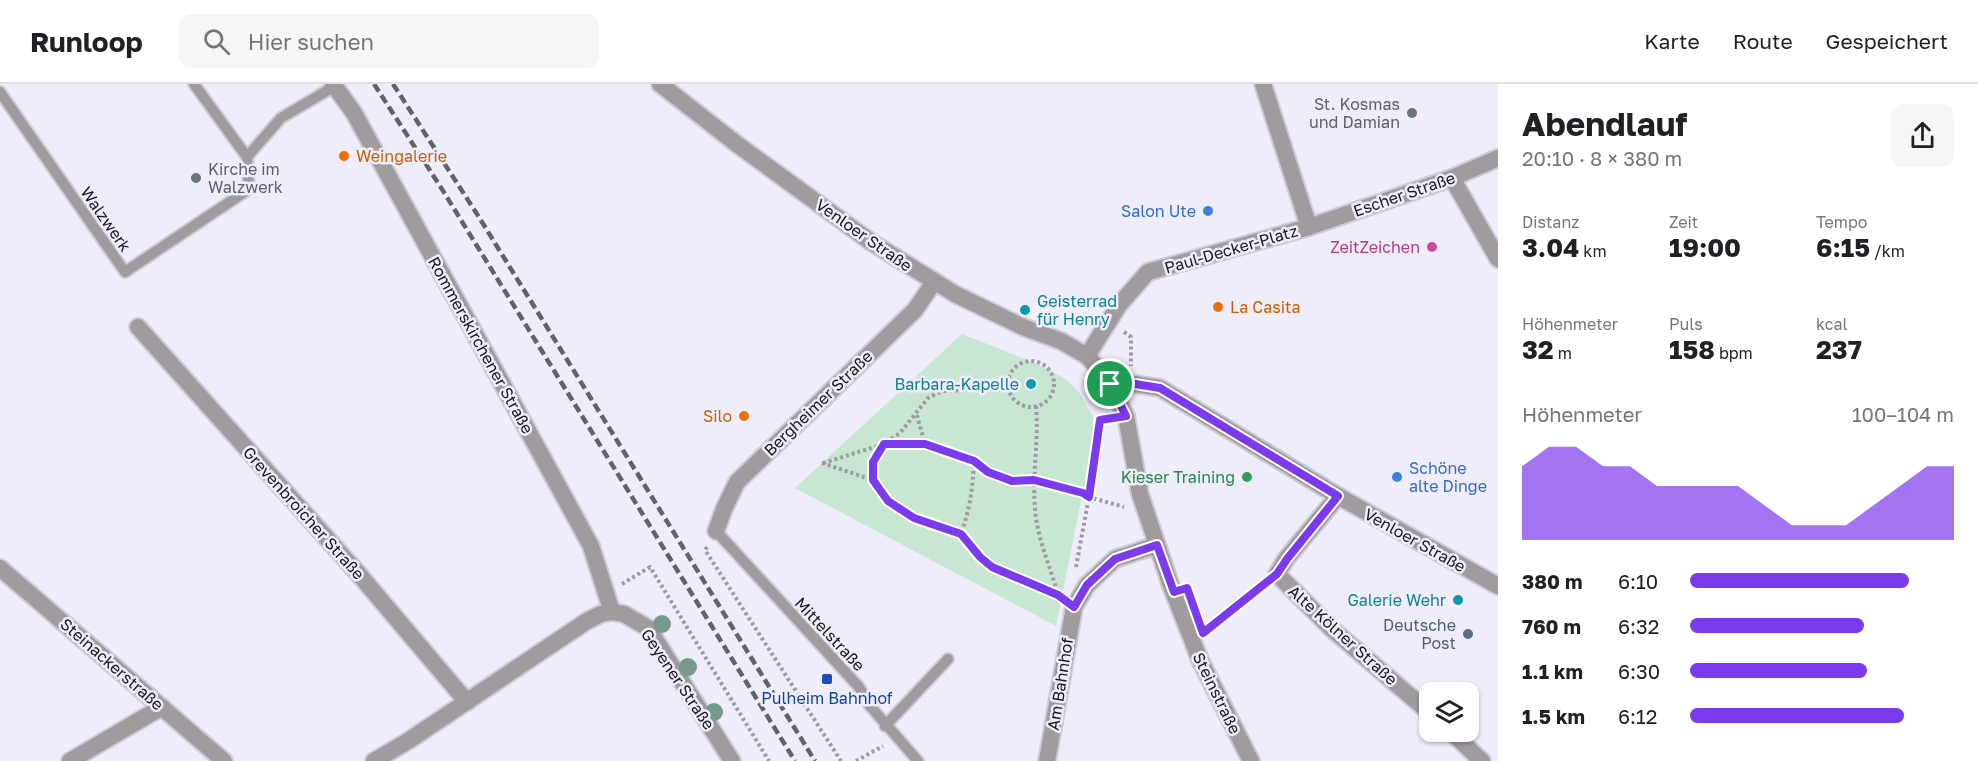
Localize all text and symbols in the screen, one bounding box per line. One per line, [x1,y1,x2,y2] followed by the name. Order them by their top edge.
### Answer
[179,14,599,68] search box
[30,25,143,58] text: Runloop
[200,25,233,58] icon: search
[248,28,374,55] text: Hier suchen
[1644,28,1700,54] text: Karte
[1733,28,1793,54] text: Route
[1826,28,1948,54] text: Gespeichert
[1309,94,1400,132] place label: St. Kosmas und Damian
[1522,104,1687,143] text: Abendlauf
[1891,104,1954,167] button: share
[1405,106,1419,120] marker: St. Kosmas und Damian
[356,146,447,166] place label: Weingalerie
[1522,146,1682,170] text: 20:10 · 8 × 380 m
[337,149,351,163] marker: Weingalerie
[208,159,283,197] place label: Kirche im Walzwerk
[1350,167,1458,221] street label: Escher Straße
[189,171,203,185] marker: Kirche im Walzwerk
[76,183,136,255] street label: Walzwerk
[812,194,916,276] street label: Venloer Straße
[1121,201,1196,221] place label: Salon Ute
[1201,204,1215,218] marker: Salon Ute
[1522,212,1579,232] text: Distanz
[1669,212,1698,232] text: Zeit
[1816,212,1867,232] text: Tempo
[1162,220,1300,278] street label: Paul-Decker-Platz
[1522,232,1579,263] text: 3.04
[1669,232,1741,263] text: 19:00
[1816,232,1870,263] text: 6:15
[1330,237,1420,257] place label: ZeitZeichen
[1425,240,1439,254] marker: ZeitZeichen
[1579,241,1607,261] text: km
[1870,241,1905,261] text: /km
[424,253,538,437] street label: Rommerskirchener Straße
[1037,291,1117,329] place label: Geisterrad für Henry
[1230,297,1300,317] place label: La Casita
[1211,300,1225,314] marker: La Casita
[1018,303,1032,317] marker: Geisterrad für Henry
[1522,314,1618,334] text: Höhenmeter
[1669,314,1703,334] text: Puls
[1816,314,1848,334] text: kcal
[1522,334,1554,365] text: 32
[1669,334,1715,365] text: 158
[1816,334,1862,365] text: 237
[1554,343,1572,363] text: m
[1715,343,1753,363] text: bpm
[760,346,876,460] street label: Bergheimer Straße
[1084,358,1135,409] pin
[1093,367,1126,400] icon: arrive
[895,374,1019,394] place label: Barbara-Kapelle
[1024,377,1038,391] marker: Barbara-Kapelle
[1522,402,1642,426] text: Höhenmeter
[1852,402,1954,426] text: 100–104 m
[703,406,732,426] place label: Silo
[737,409,751,423] marker: Silo
[239,442,369,584] street label: Grevenbroicher Straße
[1409,458,1487,496] place label: Schöne alte Dinge
[1121,467,1235,487] place label: Kieser Training
[1240,470,1254,484] marker: Kieser Training
[1390,470,1404,484] marker: Schöne alte Dinge
[1361,504,1469,576] street label: Venloer Straße
[1522,569,1583,593] text: 380 m
[1618,569,1658,593] text: 6:10
[1284,581,1402,689] street label: Alte Kölner Straße
[1348,590,1446,610] place label: Galerie Wehr
[791,593,869,675] street label: Mittelstraße
[1451,593,1465,607] marker: Galerie Wehr
[56,614,168,714] street label: Steinackerstraße
[1522,614,1581,638] text: 760 m
[1618,614,1659,638] text: 6:32
[1383,615,1456,653] place label: Deutsche Post
[637,625,719,733] street label: Geyener Straße
[1461,627,1475,641] marker: Deutsche Post
[1043,636,1077,732] street label: Am Bahnhof
[1189,649,1245,737] street label: Steinstraße
[1522,659,1583,683] text: 1.1 km
[1618,659,1660,683] text: 6:30
[820,672,834,686] marker: Pulheim Bahnhof
[1419,682,1479,742] map controls
[1419,682,1479,742] button: layers
[761,688,893,708] place label: Pulheim Bahnhof
[1522,704,1585,728] text: 1.5 km
[1618,704,1657,728] text: 6:12

